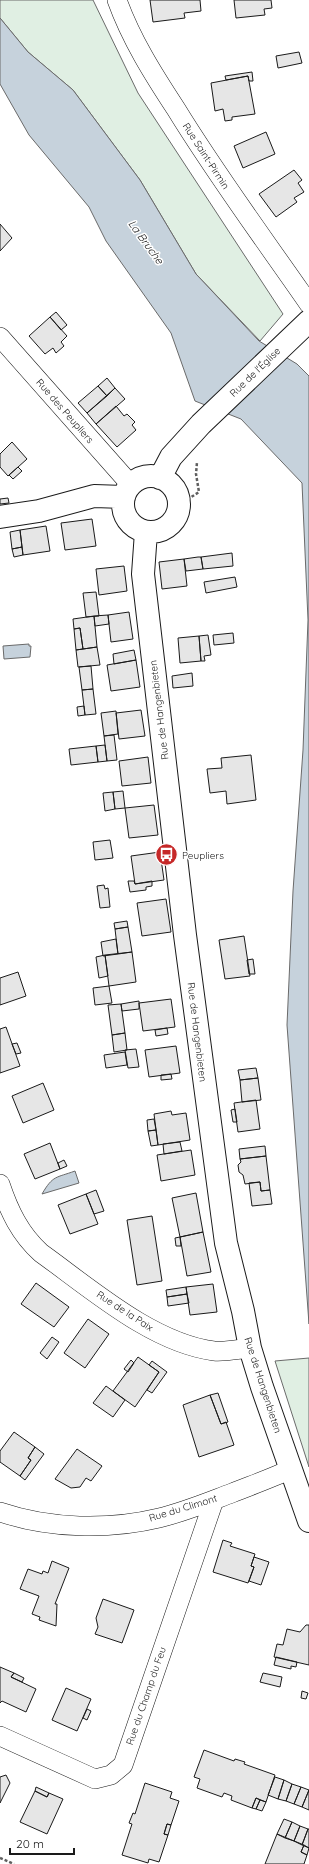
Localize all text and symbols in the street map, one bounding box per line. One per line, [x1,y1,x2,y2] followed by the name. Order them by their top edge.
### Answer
[180,120,232,192] street label: Rue Saint-Pirmin
[125,217,167,268] water label: La Bruche
[227,344,284,400] street label: Rue de l'Église
[33,376,97,446] street label: Rue des Peupliers
[146,659,172,761] street label: Rue de Hangenbieten
[153,842,179,868] bus stop icon: Peupliers
[182,849,224,862] place label: Peupliers
[184,981,210,1083] street label: Rue de Hangenbieten
[94,1288,156,1334] street label: Rue de la Paix
[241,1335,285,1435] street label: Rue de Hangenbieten
[147,1491,219,1525] street label: Rue du Climont
[123,1645,169,1747] street label: Rue du Champ du Feu
[10,1830,74,1856] scale bar
[16,1836,44,1851] text: 20 m

